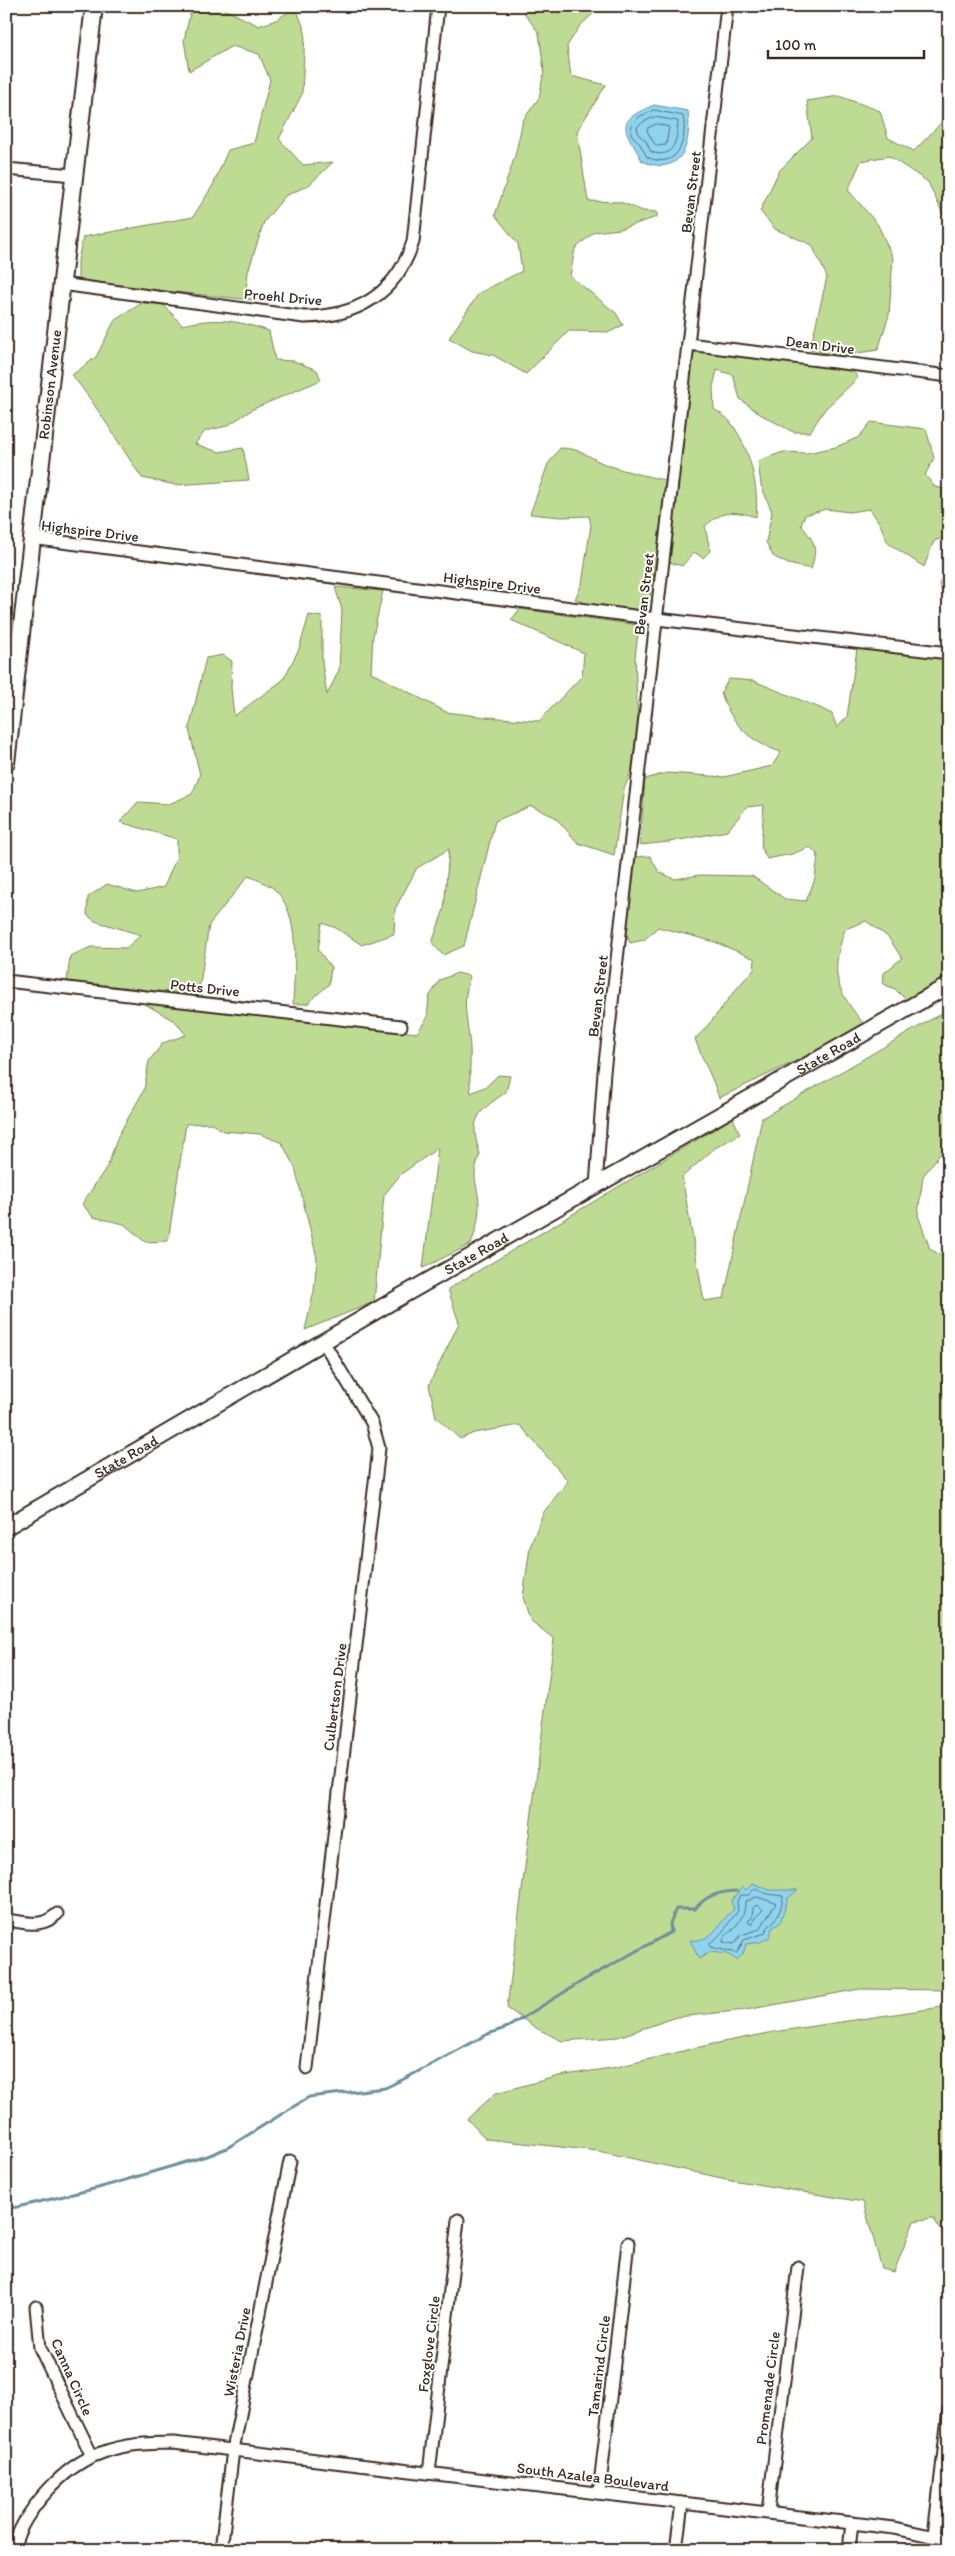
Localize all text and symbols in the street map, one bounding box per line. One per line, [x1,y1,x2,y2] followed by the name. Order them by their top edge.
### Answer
[768,28,924,60] scale bar
[775,36,817,54] text: 100 m
[677,150,705,234] street label: Bevan Street
[243,285,323,309] street label: Proehl Drive
[35,329,65,440] street label: Robinson Avenue
[784,332,856,358] street label: Dean Drive
[40,516,140,546] street label: Highspire Drive
[630,552,658,636] street label: Bevan Street
[442,568,542,598] street label: Highspire Drive
[584,954,612,1038] street label: Bevan Street
[169,975,241,1001] street label: Potts Drive
[793,1028,864,1079] street label: State Road
[441,1228,512,1279] street label: State Road
[91,1431,161,1483] street label: State Road
[319,1642,351,1752] street label: Culbertson Drive
[414,2295,444,2393] street label: Foxglove Circle
[219,2306,255,2398] street label: Wisteria Drive
[584,2314,614,2418] street label: Tamarind Circle
[752,2330,784,2446] street label: Promenade Circle
[47,2336,97,2418] street label: Canna Circle
[516,2459,671,2495] street label: South Azalea Boulevard

